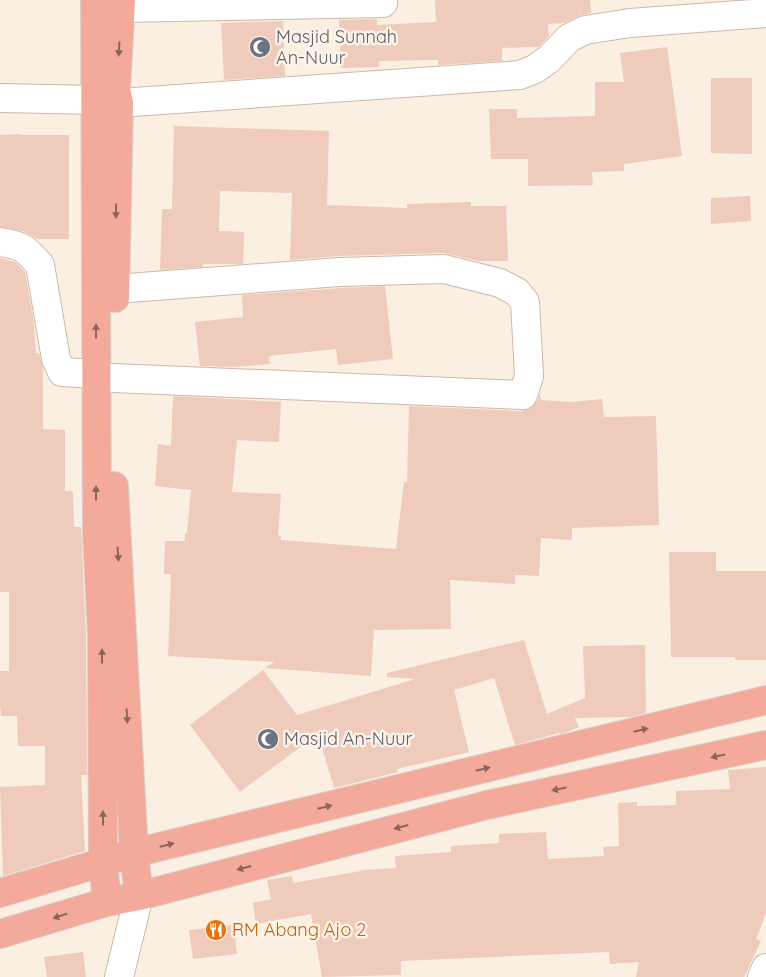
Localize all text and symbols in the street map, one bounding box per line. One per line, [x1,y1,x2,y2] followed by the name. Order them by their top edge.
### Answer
[276,25,397,69] place label: Masjid Sunnah An-Nuur
[248,35,272,59] mosque icon: Masjid Sunnah An-Nuur
[114,41,122,57] one-way arrow
[112,203,120,219] one-way arrow
[92,323,100,339] one-way arrow
[92,485,100,501] one-way arrow
[114,546,122,562] one-way arrow
[98,647,106,663] one-way arrow
[123,708,131,724] one-way arrow
[633,726,648,734] one-way arrow
[256,727,280,751] mosque icon: Masjid An-Nuur
[284,727,412,750] place label: Masjid An-Nuur
[710,752,726,760] one-way arrow
[476,765,491,773] one-way arrow
[552,785,567,793] one-way arrow
[318,803,333,811] one-way arrow
[99,810,107,826] one-way arrow
[394,823,409,831] one-way arrow
[160,841,175,849] one-way arrow
[237,865,252,873] one-way arrow
[53,912,68,920] one-way arrow
[204,918,228,942] restaurant icon: RM Abang Ajo 2
[232,918,366,941] place label: RM Abang Ajo 2

